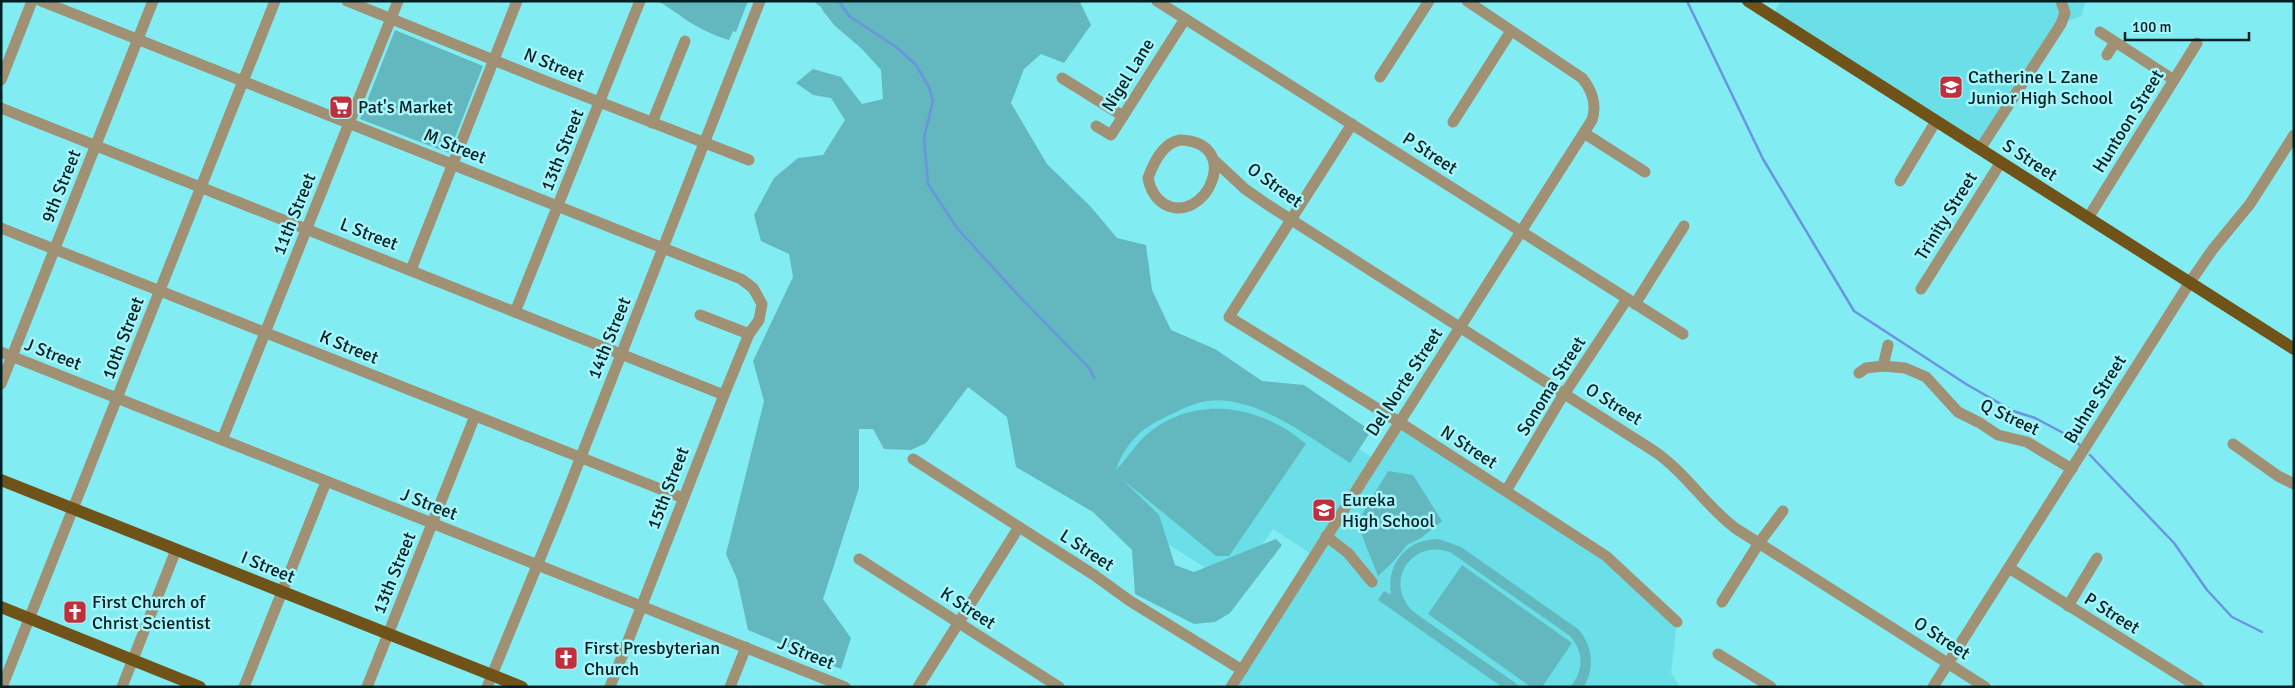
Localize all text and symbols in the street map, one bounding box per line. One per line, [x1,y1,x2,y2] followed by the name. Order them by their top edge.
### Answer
[2125,10,2249,42] scale bar
[2132,18,2172,36] text: 100 m
[1097,34,1159,116] street label: Nigel Lane
[521,43,587,87] street label: N Street
[2088,65,2168,177] street label: Huntoon Street
[1968,66,2113,109] place label: Catherine L Zane Junior High School
[1938,74,1964,100] school or university icon: Catherine L Zane Junior High School
[328,94,354,120] supermarket icon: Pat's Market
[358,96,453,118] place label: Pat's Market
[536,106,588,194] street label: 13th Street
[421,124,489,168] street label: M Street
[1398,127,1462,179] street label: P Street
[1998,134,2062,186] street label: S Street
[36,146,86,226] street label: 9th Street
[1243,158,1307,212] street label: O Street
[1910,168,1982,264] street label: Trinity Street
[268,170,320,258] street label: 11th Street
[337,213,401,255] street label: L Street
[97,294,149,382] street label: 10th Street
[583,294,635,382] street label: 14th Street
[1361,324,1447,440] street label: Del Norte Street
[316,325,382,369] street label: K Street
[1512,332,1590,440] street label: Sonoma Street
[22,333,84,375] street label: J Street
[2059,351,2131,447] street label: Buhne Street
[1582,378,1646,430] street label: O Street
[1977,394,2043,440] street label: Q Street
[1437,421,1501,473] street label: N Street
[642,444,694,532] street label: 15th Street
[398,483,460,525] street label: J Street
[1342,489,1435,532] place label: Eureka High School
[1311,497,1337,523] school or university icon: Eureka High School
[1056,524,1118,576] street label: L Street
[368,529,420,617] street label: 13th Street
[238,546,298,588] street label: I Street
[936,582,1000,634] street label: K Street
[2080,587,2144,639] street label: P Street
[92,591,210,634] place label: First Church of Christ Scientist
[62,599,88,625] church icon: First Church of Christ Scientist
[1910,612,1974,664] street label: O Street
[775,632,837,674] street label: J Street
[584,637,720,680] place label: First Presbyterian Church
[553,645,579,671] church icon: First Presbyterian Church

